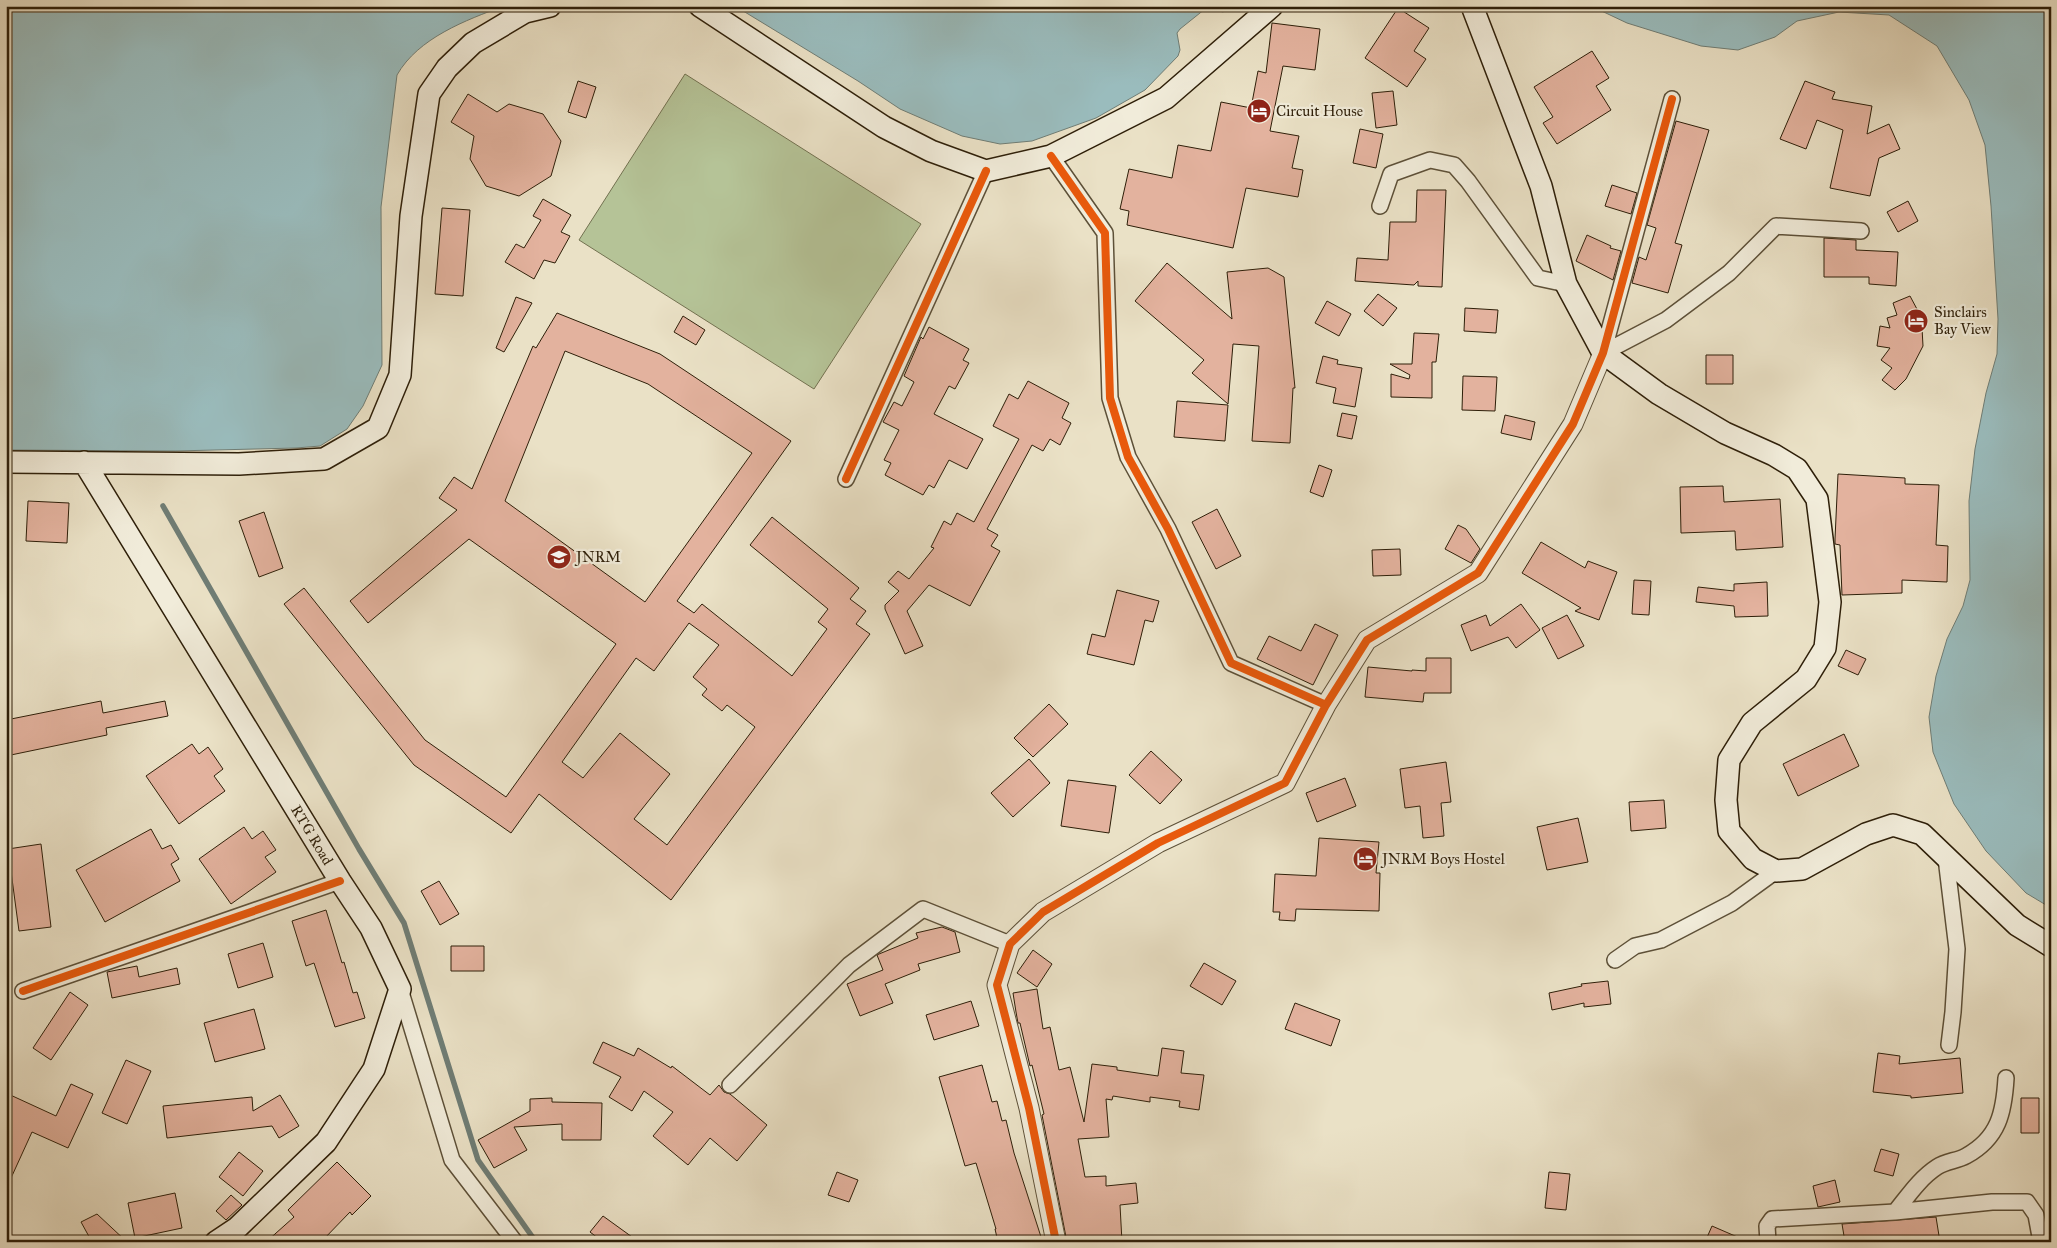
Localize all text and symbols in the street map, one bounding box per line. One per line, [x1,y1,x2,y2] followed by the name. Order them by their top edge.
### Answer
[1246,98,1272,124] hotel icon: Circuit House
[1276,102,1363,120] place label: Circuit House
[1934,303,1991,338] place label: Sinclairs Bay View
[1903,308,1929,334] hotel icon: Sinclairs Bay View
[546,544,572,570] school or university icon: JNRM
[574,548,621,567] place label: JNRM
[287,802,337,869] street label: RTG Road
[1352,846,1378,872] hotel icon: JNRM Boys Hostel
[1380,850,1506,869] place label: JNRM Boys Hostel

